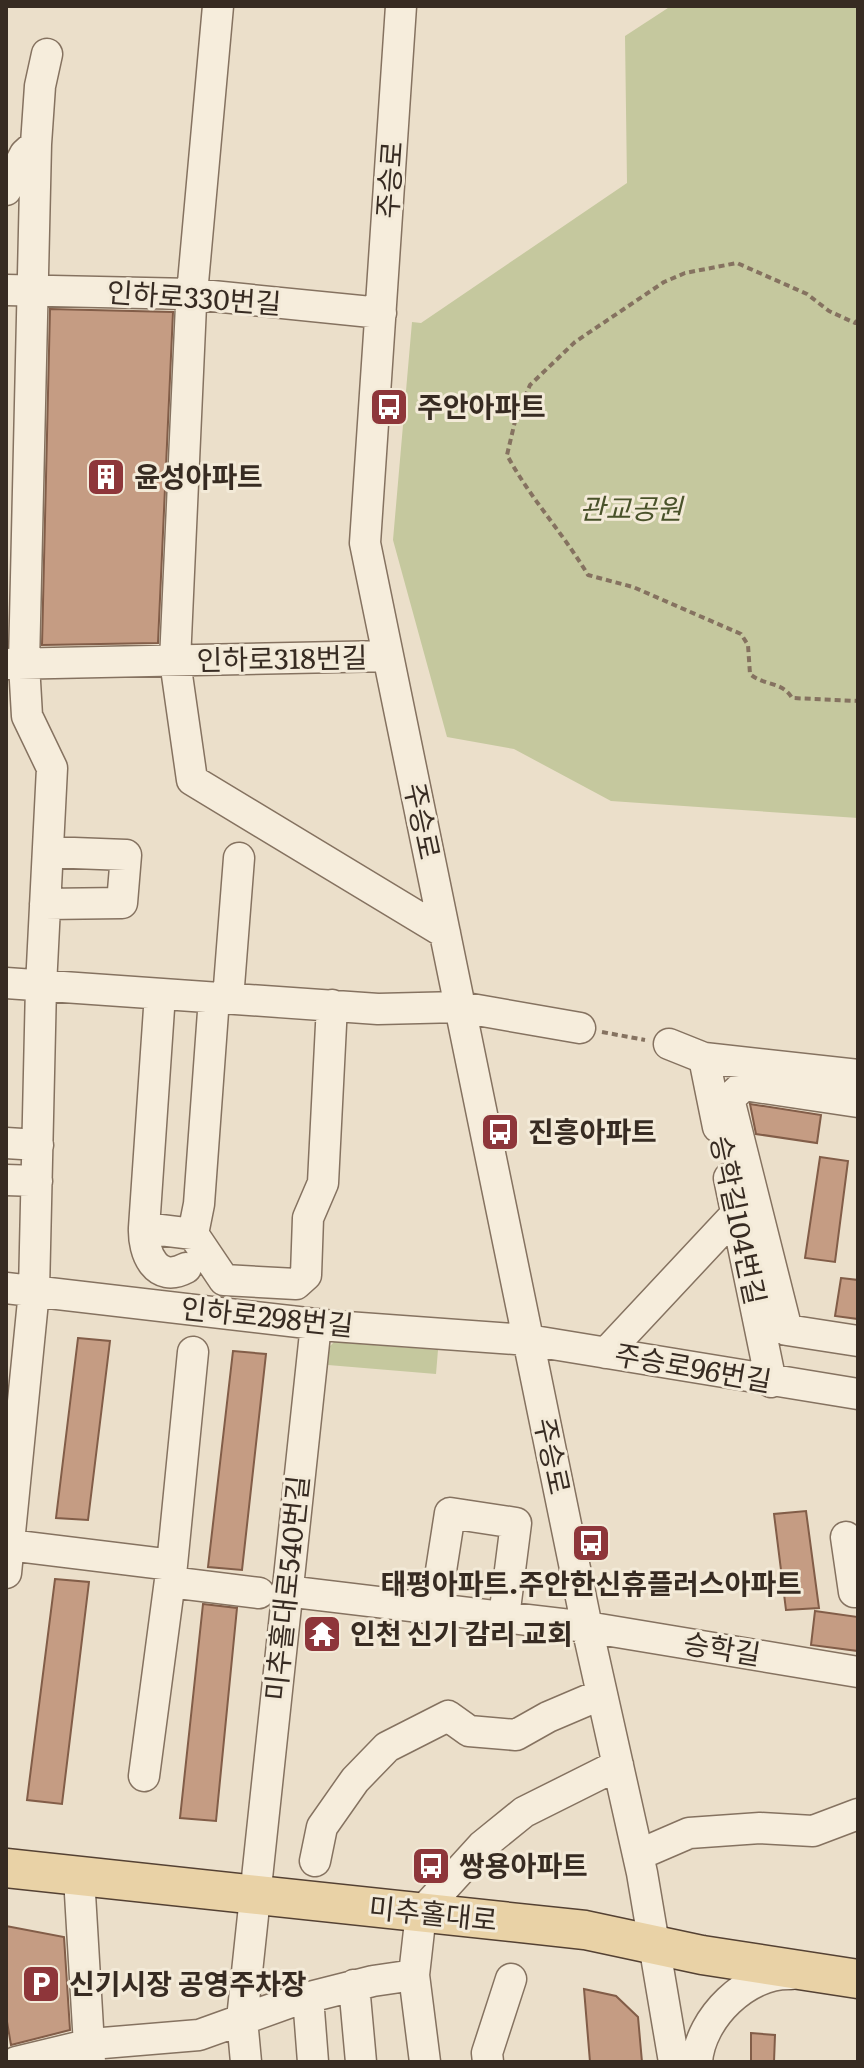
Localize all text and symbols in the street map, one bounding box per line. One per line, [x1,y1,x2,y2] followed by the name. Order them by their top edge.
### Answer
[364,140,412,220] street label: 주승로
[106,269,283,323] street label: 인하로330번길
[417,384,546,426] place label: 주안아파트
[368,386,410,428] bus stop icon: 주안아파트
[134,454,263,496] place label: 윤성아파트
[85,456,127,498] building icon: 윤성아파트
[579,486,685,528] park label: 관교공원
[196,635,368,679] street label: 인하로318번길
[395,778,453,863] street label: 주승로
[528,1109,657,1151] place label: 진흥아파트
[479,1111,521,1153] bus stop icon: 진흥아파트
[702,1131,778,1308] street label: 승학길104번길
[179,1285,355,1345] street label: 인하로298번길
[612,1332,775,1400] street label: 주승로96번길
[525,1413,583,1498] street label: 주승로
[252,1473,318,1702] street label: 미추홀대로540번길
[570,1522,612,1564] bus stop icon: 태평아파트.주안한신휴플러스아파트
[380,1561,802,1603] place label: 태평아파트.주안한신휴플러스아파트
[350,1611,573,1653] place label: 인천 신기 감리 교회
[301,1613,343,1655] temple icon: 인천 신기 감리 교회
[681,1620,764,1674] street label: 승학길
[459,1843,588,1885] place label: 쌍용아파트
[410,1845,452,1887] bus stop icon: 쌍용아파트
[367,1884,499,1940] street label: 미추홀대로
[69,1961,306,2003] place label: 신기시장 공영주차장
[20,1963,62,2005] parking icon: 신기시장 공영주차장

